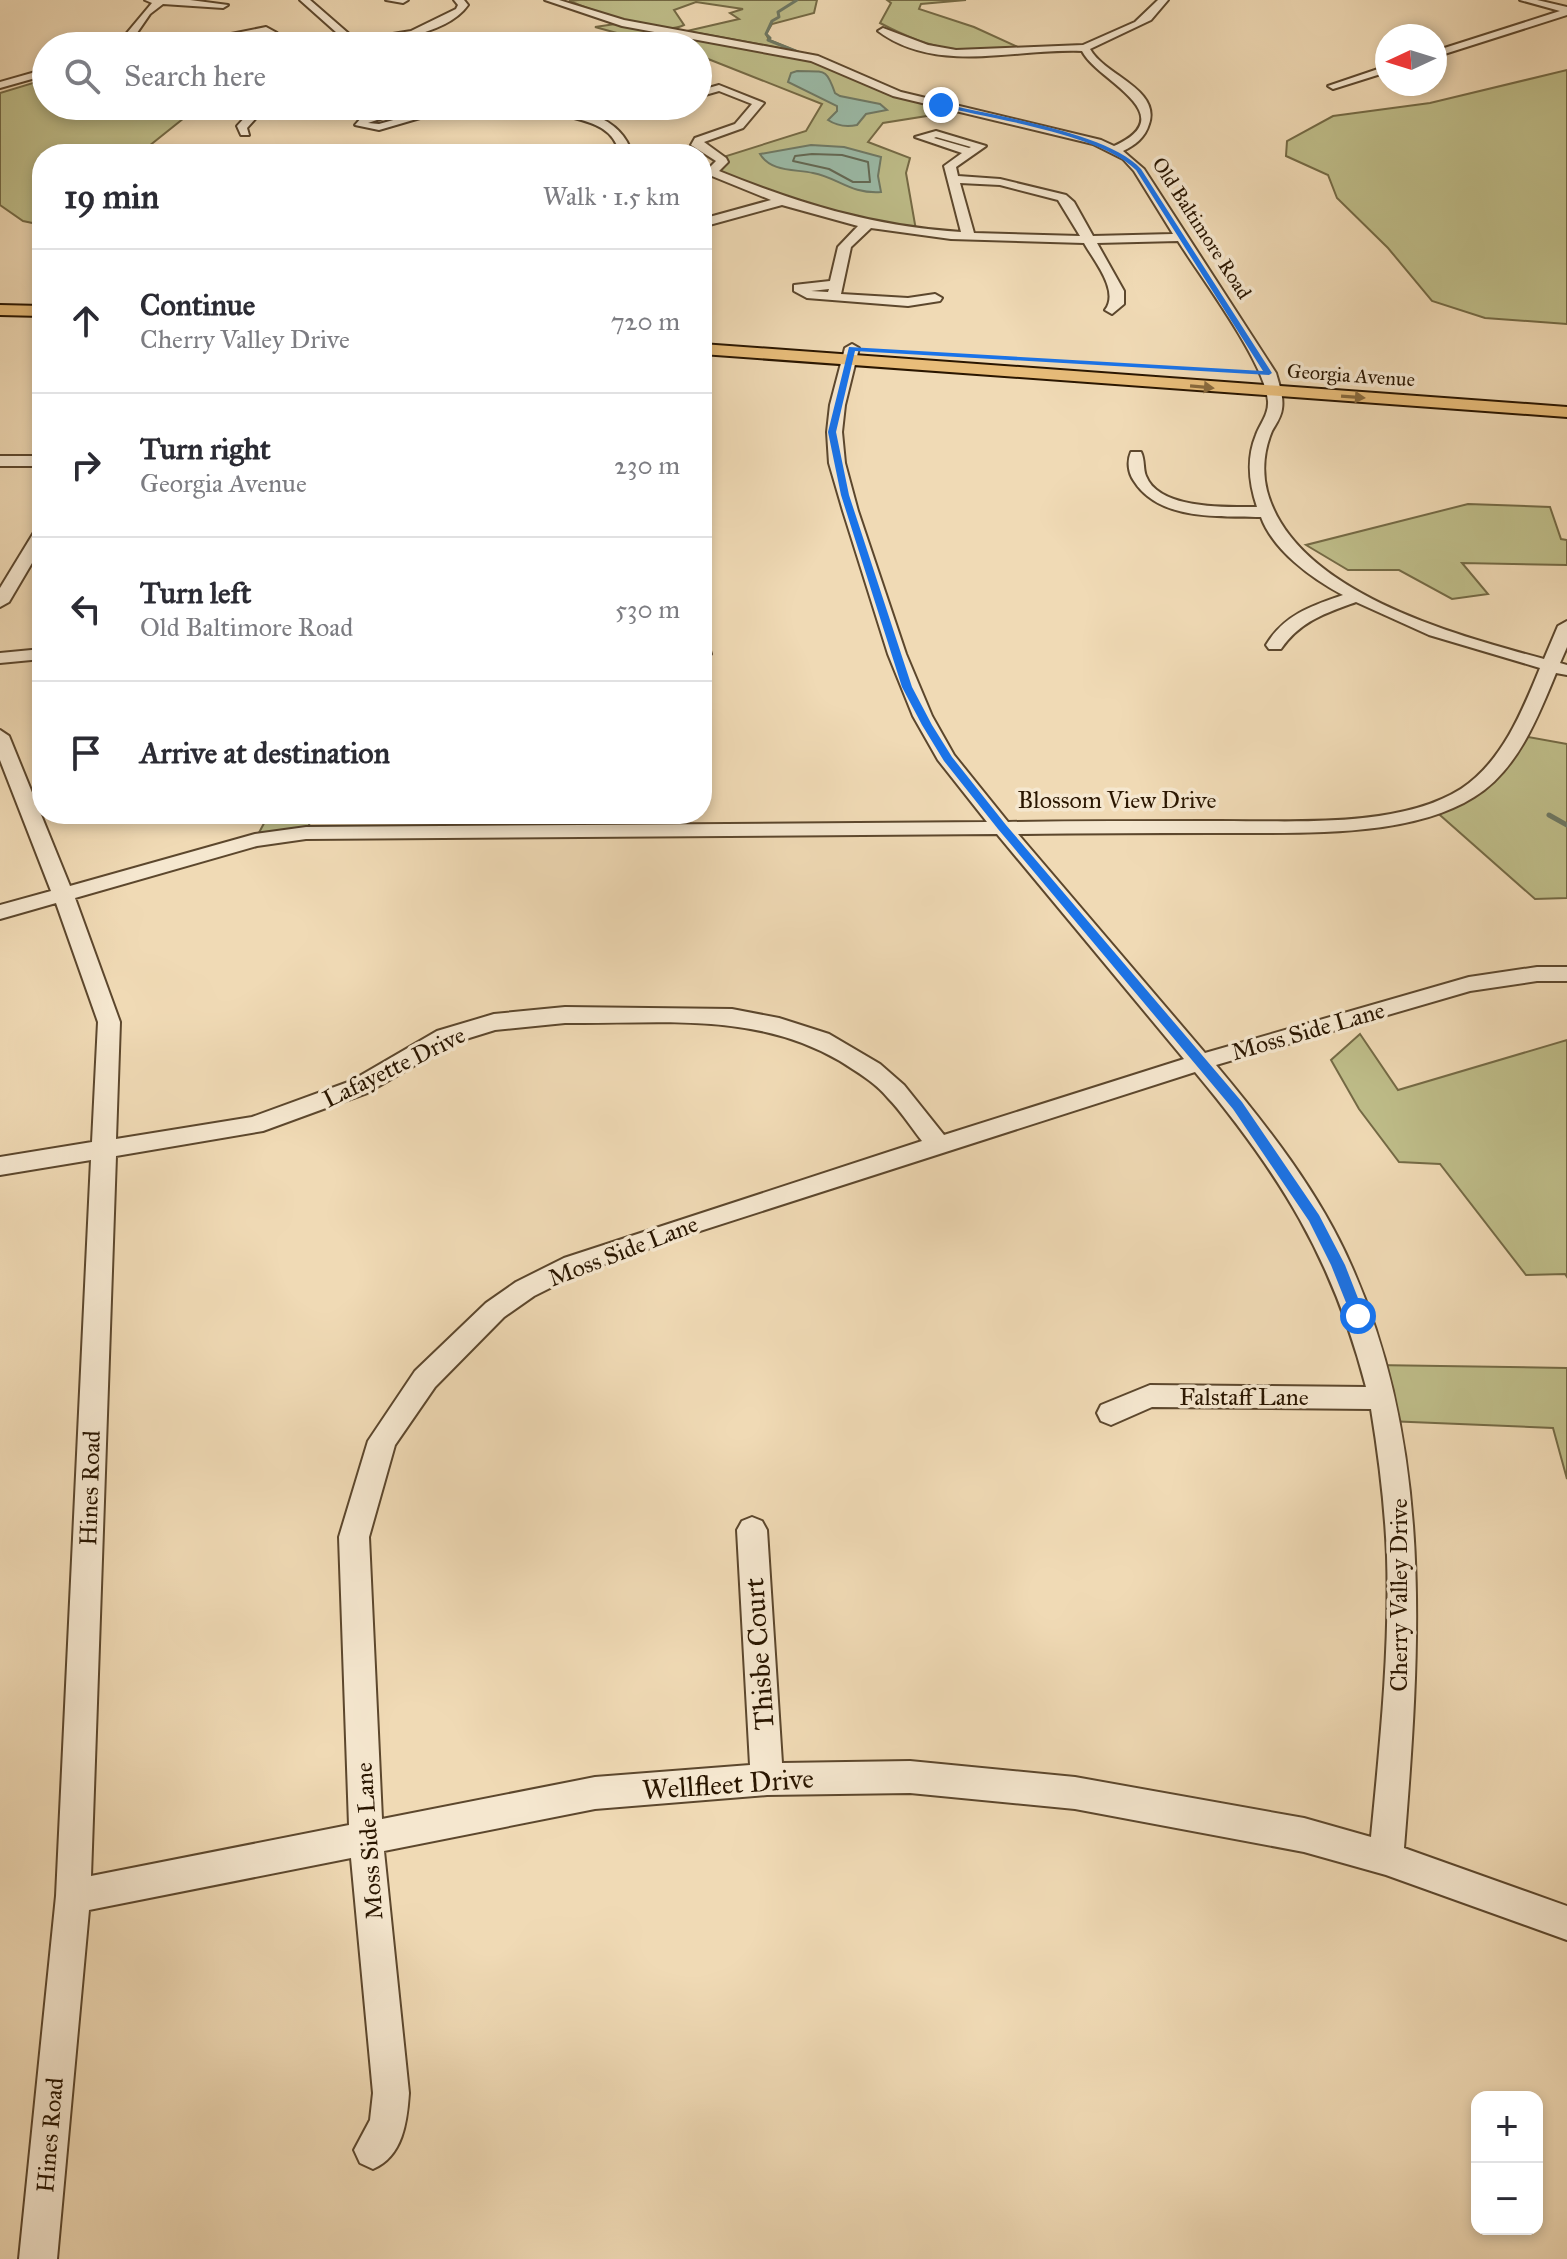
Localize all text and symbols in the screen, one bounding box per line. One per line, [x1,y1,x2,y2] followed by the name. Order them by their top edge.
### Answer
[1375,24,1447,96] north arrow
[32,32,712,120] search box
[60,54,104,98] icon: search
[124,58,266,94] text: Search here
[923,87,959,123] route end
[1147,153,1257,303] street label: Old Baltimore Road
[64,176,159,217] text: 19 min
[543,180,680,212] text: Walk · 1.5 km
[140,287,255,323] text: Continue
[64,299,108,343] icon: ahead
[611,305,680,337] text: 720 m
[140,323,350,355] text: Cherry Valley Drive
[1286,359,1416,392] street label: Georgia Avenue
[1190,381,1215,394] one-way arrow
[1341,391,1366,404] one-way arrow
[140,431,271,467] text: Turn right
[64,443,108,487] icon: right
[614,449,680,481] text: 230 m
[140,467,307,499] text: Georgia Avenue
[140,575,251,611] text: Turn left
[64,587,108,631] icon: left
[615,593,680,625] text: 530 m
[140,611,353,643] text: Old Baltimore Road
[64,731,108,775] icon: arrive
[140,735,390,771] text: Arrive at destination
[1017,785,1217,815] street label: Blossom View Drive
[1228,995,1388,1067] street label: Moss Side Lane
[318,1020,470,1114] street label: Lafayette Drive
[544,1209,702,1293] street label: Moss Side Lane
[1340,1298,1376,1334] route start
[1179,1382,1309,1412] street label: Falstaff Lane
[73,1430,107,1546] street label: Hines Road
[1384,1498,1414,1692] street label: Cherry Valley Drive
[736,1577,782,1731] street label: Thisbe Court
[349,1761,389,1921] street label: Moss Side Lane
[641,1761,815,1807] street label: Wellfleet Drive
[30,2076,70,2194] street label: Hines Road
[1471,2091,1543,2235] map controls
[1471,2091,1543,2163] button: +
[1471,2163,1543,2235] button: −

